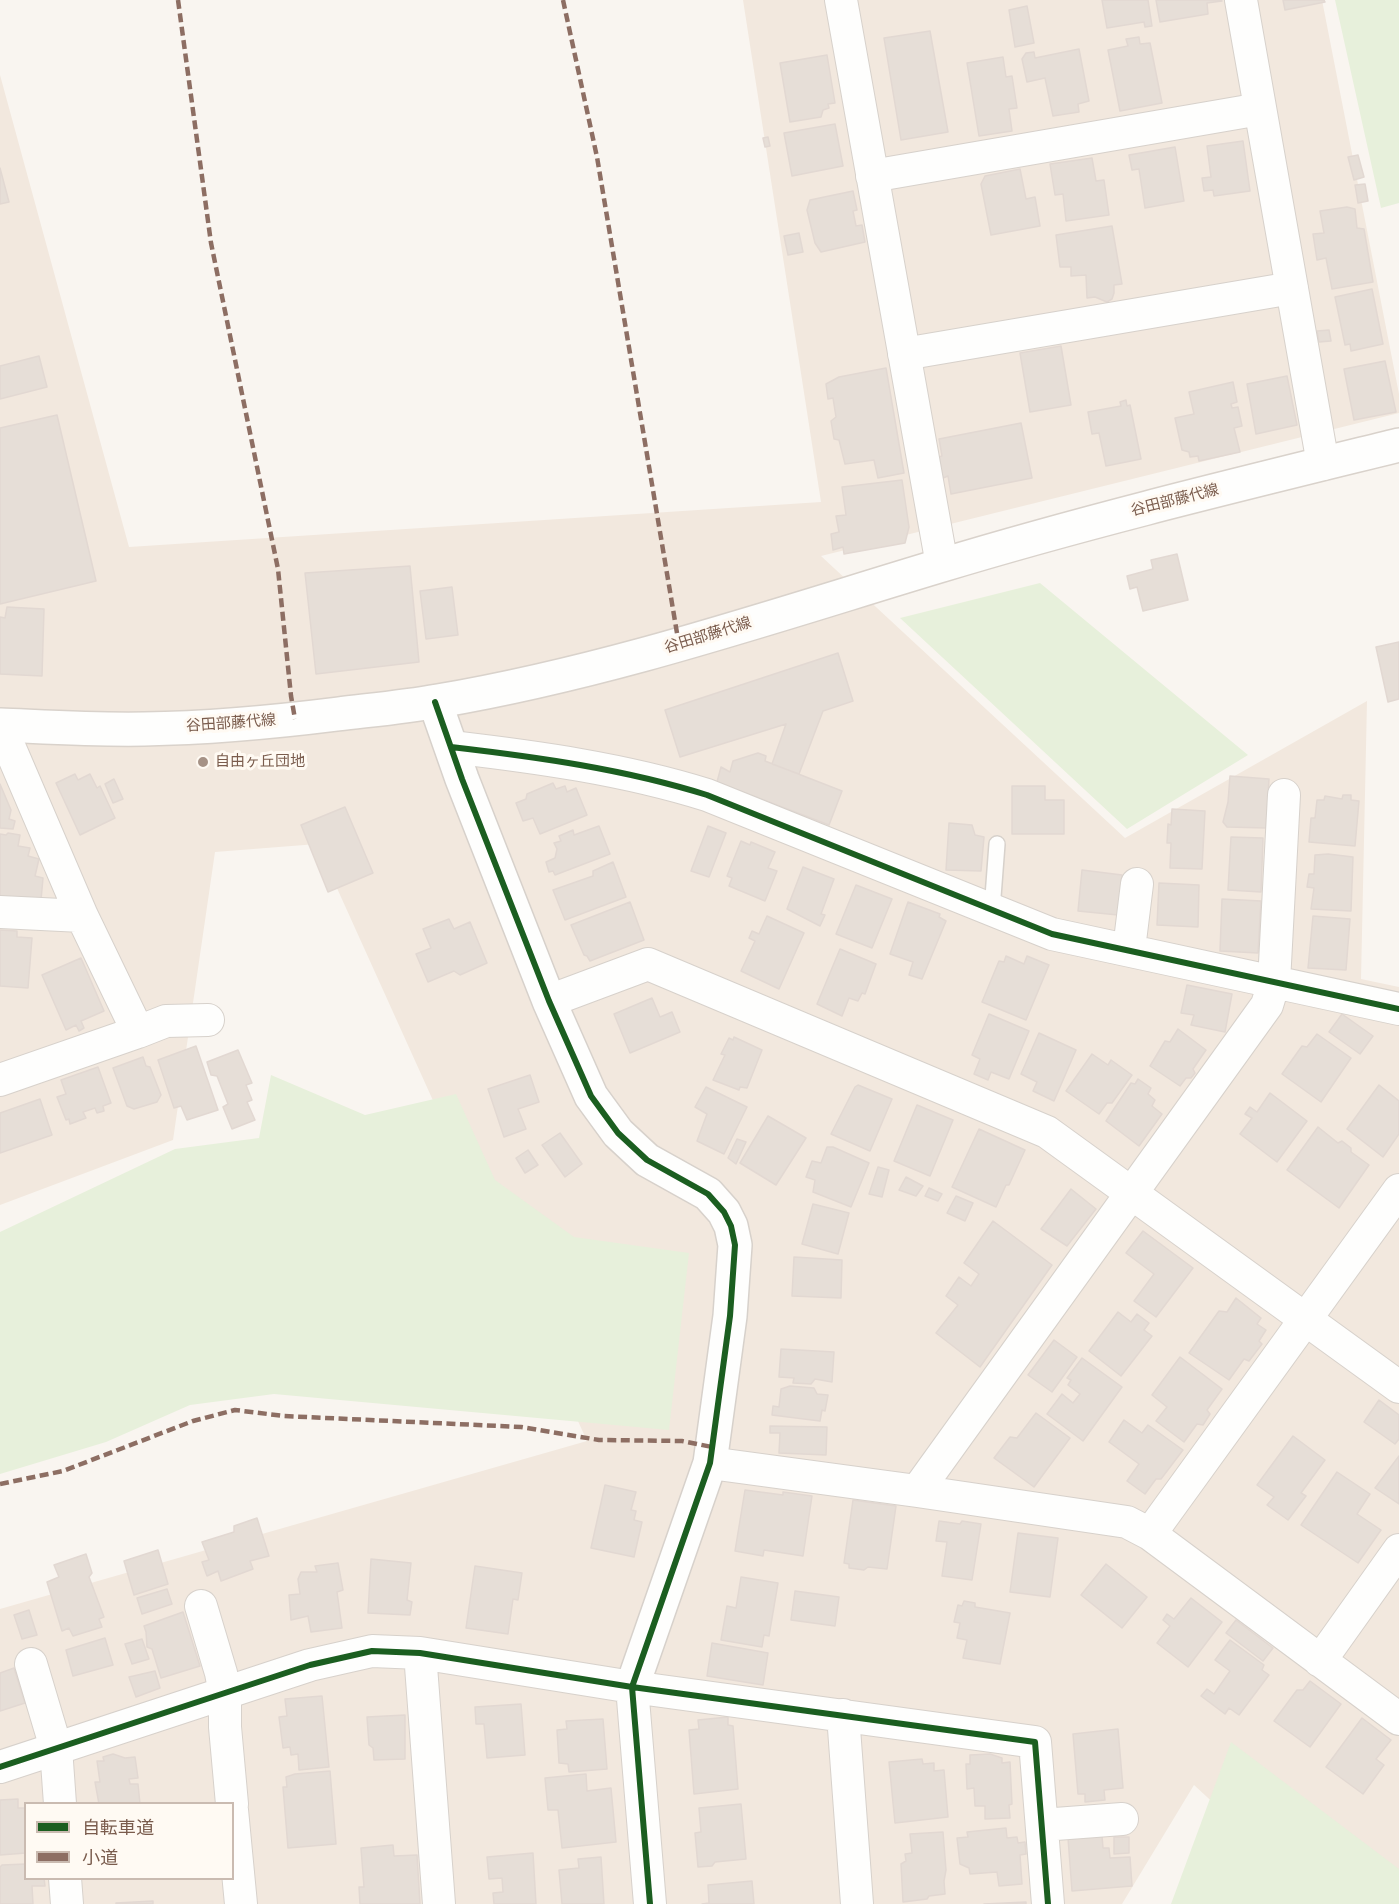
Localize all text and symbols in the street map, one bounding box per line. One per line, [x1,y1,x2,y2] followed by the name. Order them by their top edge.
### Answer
[1129,481,1221,521] street label: 谷田部藤代線
[662,614,754,658] street label: 谷田部藤代線
[185,712,277,736] street label: 谷田部藤代線
[215,753,305,771] place label: 自由ヶ丘団地
[196,755,210,769] marker: 自由ヶ丘団地
[24,1802,234,1880] legend
[82,1814,154,1841] text: 自転車道
[82,1844,118,1871] text: 小道

